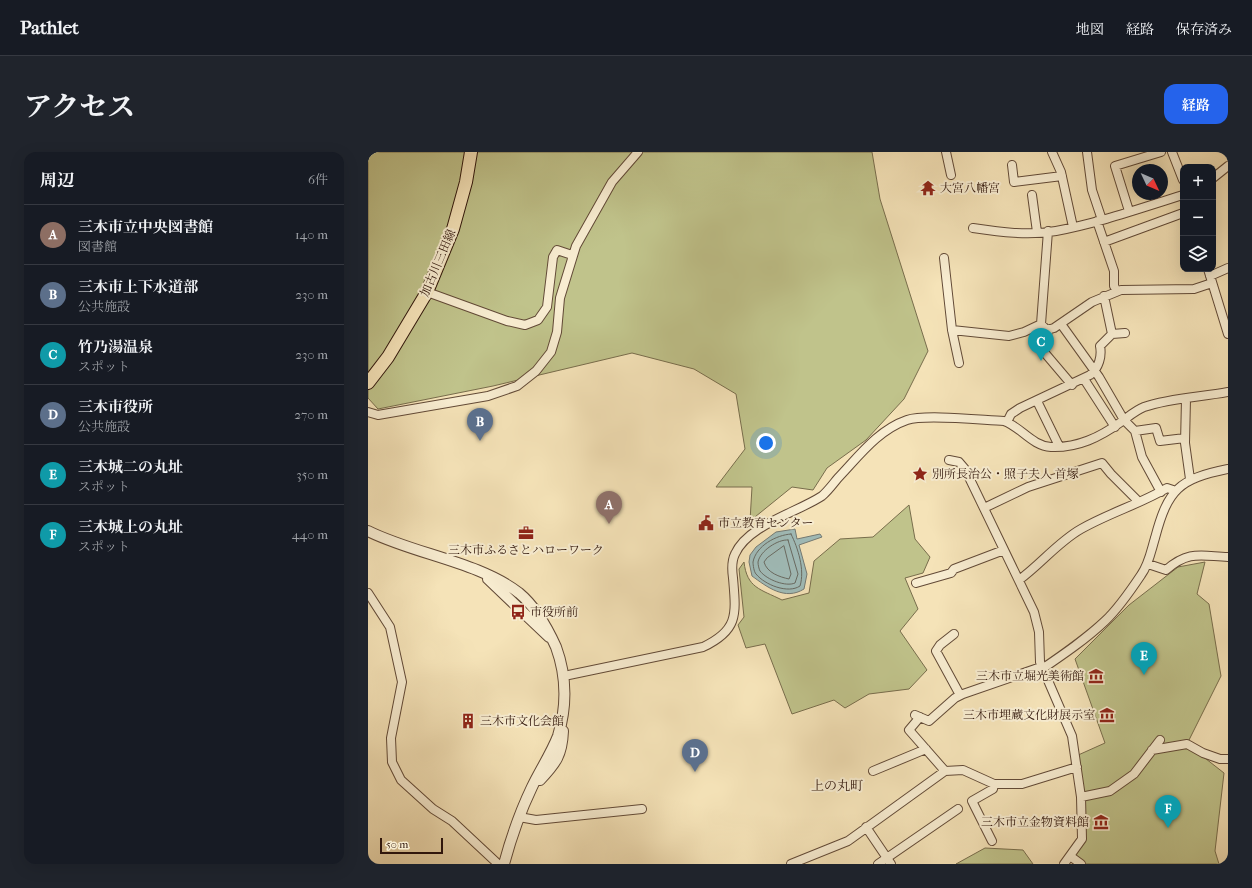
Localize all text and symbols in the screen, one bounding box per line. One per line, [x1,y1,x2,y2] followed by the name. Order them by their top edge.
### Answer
[20,17,79,39] text: Pathlet
[1076,21,1104,38] text: 地図
[1126,21,1154,38] text: 経路
[1176,21,1232,38] text: 保存済み
[1164,84,1228,124] button: 経路
[24,90,135,123] text: アクセス
[1132,164,1168,200] north arrow
[1180,164,1216,272] map controls
[1180,164,1216,200] button: +
[40,170,74,190] text: 周辺
[308,172,328,187] text: 6件
[919,179,937,197] temple icon: 大宮八幡宮
[940,181,1000,195] place label: 大宮八幡宮
[1180,200,1216,236] button: −
[78,218,213,236] text: 三木市立中央図書館
[49,227,57,242] text: A
[295,227,328,242] text: 140 m
[417,227,459,299] street label: 加古川三田線
[1180,236,1216,272] button: layers
[78,239,117,254] text: 図書館
[78,278,198,296] text: 三木市上下水道部
[49,287,57,302] text: B
[295,287,328,302] text: 230 m
[78,299,130,314] text: 公共施設
[1028,328,1054,361] pin: C
[78,338,153,356] text: 竹乃湯温泉
[49,347,57,362] text: C
[295,347,328,362] text: 230 m
[78,359,130,374] text: スポット
[78,398,153,416] text: 三木市役所
[48,407,58,422] text: D
[294,407,328,422] text: 270 m
[467,408,493,441] pin: B
[78,419,130,434] text: 公共施設
[756,433,776,453] your location
[78,458,183,476] text: 三木城二の丸址
[911,465,929,483] place icon: 別所長治公・照子夫人 首塚
[49,467,57,482] text: E
[296,467,328,482] text: 350 m
[932,467,1079,481] place label: 別所長治公・照子夫人 首塚
[78,479,130,494] text: スポット
[596,491,622,524] pin: A
[697,514,715,532] public building icon: 市立教育センター
[718,516,814,530] place label: 市立教育センター
[78,518,183,536] text: 三木城上の丸址
[517,524,535,542] office icon: 三木市ふるさとハローワーク
[50,527,56,542] text: F
[292,527,328,542] text: 440 m
[78,539,130,554] text: スポット
[448,543,604,557] place label: 三木市ふるさとハローワーク
[509,603,527,621] bus stop icon: 市役所前
[530,605,578,619] place label: 市役所前
[1131,642,1157,675] pin: E
[1087,667,1105,685] museum icon: 三木市立堀光美術館
[976,669,1084,683] place label: 三木市立堀光美術館
[1098,706,1116,724] museum icon: 三木市埋蔵文化財展示室
[963,708,1095,722] place label: 三木市埋蔵文化財展示室
[459,712,477,730] building icon: 三木市文化会館
[480,714,564,728] place label: 三木市文化会館
[682,739,708,772] pin: D
[811,778,863,793] district label: 上の丸町
[1155,795,1181,828] pin: F
[1092,813,1110,831] museum icon: 三木市立金物資料館
[981,815,1089,829] place label: 三木市立金物資料館
[380,836,443,855] scale bar
[386,838,408,851] text: 50 m

